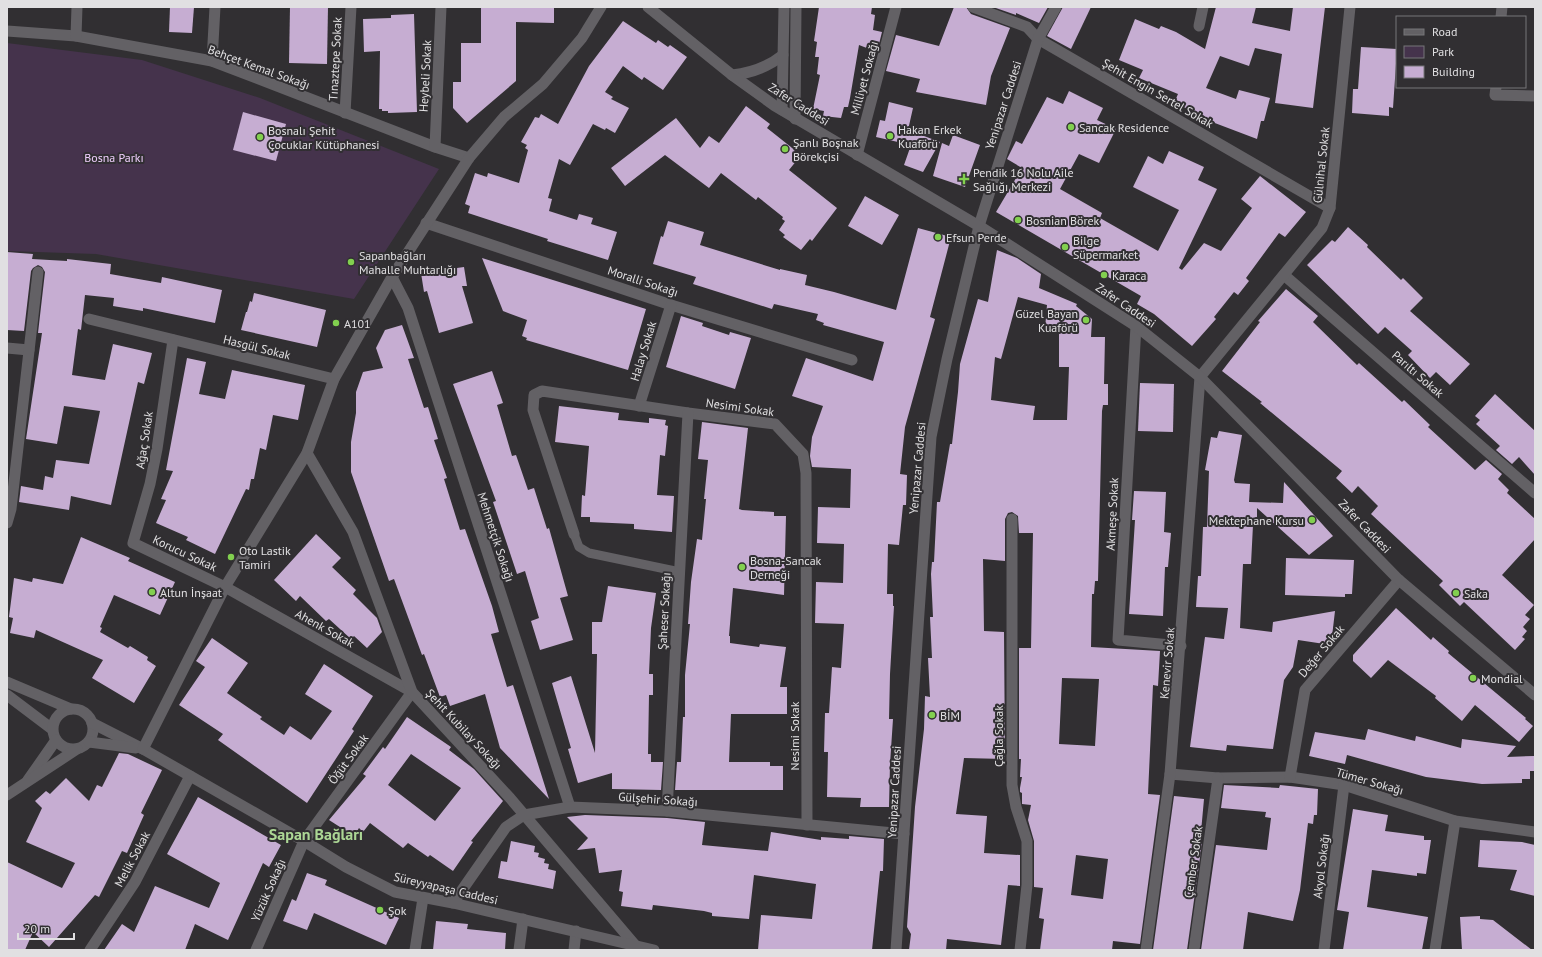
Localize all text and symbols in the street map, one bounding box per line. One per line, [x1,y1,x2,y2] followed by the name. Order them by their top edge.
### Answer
[1396,16,1526,88] legend
[325,17,345,101] street label: Tınaztepe Sokak
[1432,24,1457,39] text: Road
[416,39,434,112] street label: Heybeli Sokak
[847,39,881,117] street label: Milliyet Sokağı
[206,42,312,92] street label: Behçet Kemal Sokağı
[1432,44,1454,59] text: Park
[1100,55,1216,131] street label: Şehit Engin Sertel Sokak
[982,59,1024,151] street label: Yenipazar Caddesi
[1432,64,1475,79] text: Building
[766,79,832,129] street label: Zafer Caddesi
[1079,120,1169,135] place label: Sancak Residence
[898,122,962,151] place label: Hakan Erkek Kuaförü
[1066,122,1076,132] marker: Sancak Residence
[268,123,380,152] place label: Bosnalı Şehit Çocuklar Kütüphanesi
[1310,126,1332,204] street label: Gülnihal Sokak
[885,131,895,141] marker: Hakan Erkek Kuaförü
[255,132,265,142] marker: Bosnalı Şehit Çocuklar Kütüphanesi
[793,135,859,164] place label: Şanlı Boşnak Börekçisi
[780,144,790,154] marker: Şanlı Boşnak Börekçisi
[84,150,144,165] park label: Bosna Parkı
[973,165,1074,194] place label: Pendik 16 Nolu Aile Sağlığı Merkezi
[958,173,970,185] marker: Pendik 16 Nolu Aile Sağlığı Merkezi
[1026,213,1100,228] place label: Bosnian Börek
[1013,215,1023,225] marker: Bosnian Börek
[946,230,1007,245] place label: Efsun Perde
[933,232,943,242] marker: Efsun Perde
[1073,233,1138,262] place label: Bilge Süpermarket
[1060,242,1070,252] marker: Bilge Süpermarket
[359,248,456,277] place label: Sapanbağları Mahalle Muhtarlığı
[346,257,356,267] marker: Sapanbağları Mahalle Muhtarlığı
[606,263,680,299] street label: Moralli Sokağı
[1112,268,1146,283] place label: Karaca
[1099,270,1109,280] marker: Karaca
[1093,279,1159,331] street label: Zafer Caddesi
[1015,306,1078,335] place label: Güzel Bayan Kuaförü
[1081,315,1091,325] marker: Güzel Bayan Kuaförü
[344,316,371,331] place label: A101
[331,318,341,328] marker: A101
[627,319,659,383] street label: Halay Sokak
[222,331,292,363] street label: Hasgül Sokak
[1389,347,1447,401] street label: Parıltı Sokak
[705,395,775,419] street label: Nesimi Sokak
[132,410,156,470] street label: Ağaç Sokak
[905,421,929,515] street label: Yenipazar Caddesi
[1103,477,1121,551] street label: Akmeşe Sokak
[474,490,518,584] street label: Mehmetçik Sokağı
[1336,496,1394,556] street label: Zafer Caddesi
[1209,513,1304,528] place label: Mektephane Kursu
[1307,515,1317,525] marker: Mektephane Kursu
[151,532,220,574] street label: Korucu Sokak
[239,543,291,572] place label: Oto Lastik Tamiri
[226,552,236,562] marker: Oto Lastik Tamiri
[750,553,822,582] place label: Bosna-Sancak Derneği
[737,562,747,572] marker: Bosna-Sancak Derneği
[654,572,674,650] street label: Şaheser Sokağı
[160,585,222,600] place label: Altun İnşaat
[1464,586,1488,601] place label: Saka
[147,587,157,597] marker: Altun İnşaat
[1451,588,1461,598] marker: Saka
[293,606,357,650] street label: Ahenk Sokak
[1295,622,1347,680] street label: Değer Sokak
[1156,626,1178,699] street label: Kenevir Sokak
[1481,671,1523,686] place label: Mondial
[1468,673,1478,683] marker: Mondial
[423,686,505,772] street label: Şehit Kubilay Sokağı
[787,701,802,770] street label: Nesimi Sokak
[991,705,1006,767] street label: Çağla Sokak
[940,708,960,723] place label: BİM
[927,710,937,720] marker: BİM
[325,731,371,787] street label: Öğüt Sokak
[884,745,904,839] street label: Yenipazar Caddesi
[1335,764,1405,798] street label: Tümer Sokağı
[618,789,698,809] street label: Gülşehir Sokağı
[269,824,363,844] district label: Sapan Bağları
[1181,825,1205,899] street label: Çember Sokak
[111,828,153,890] street label: Melik Sokak
[1310,833,1332,899] street label: Akyol Sokağı
[248,856,288,924] street label: Yüzük Sokağı
[392,869,500,907] street label: Süreyyapaşa Caddesi
[388,903,407,918] place label: Şok
[375,905,385,915] marker: Şok
[18,915,74,941] scale bar
[24,921,50,936] text: 20 m

